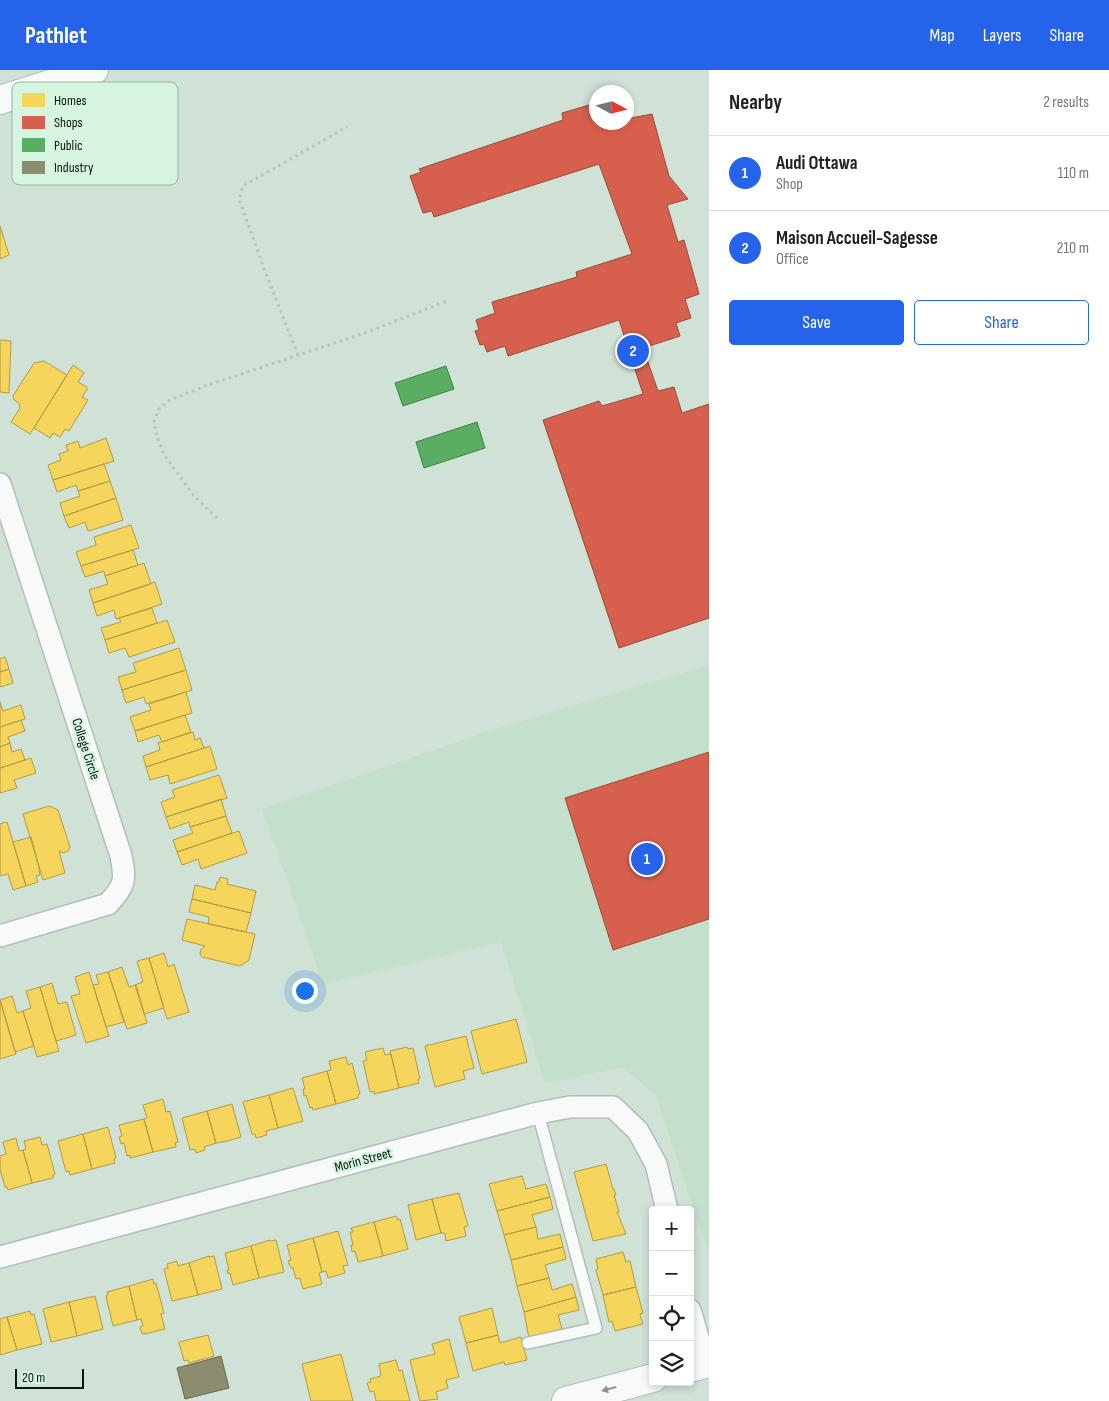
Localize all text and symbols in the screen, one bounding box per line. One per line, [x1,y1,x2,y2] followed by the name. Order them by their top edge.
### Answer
[25,21,87,50] text: Pathlet
[930,25,955,46] text: Map
[983,25,1022,46] text: Layers
[1050,25,1084,46] text: Share
[12,82,178,185] legend
[589,85,634,130] north arrow
[729,90,782,115] text: Nearby
[54,92,87,109] text: Homes
[1043,93,1089,112] text: 2 results
[54,114,83,131] text: Shops
[54,137,83,154] text: Public
[776,152,858,175] text: Audi Ottawa
[54,159,94,176] text: Industry
[742,164,748,183] text: 1
[1058,164,1089,183] text: 110 m
[776,175,803,194] text: Shop
[776,227,938,250] text: Maison Accueil-Sagesse
[741,239,749,258] text: 2
[1057,239,1089,258] text: 210 m
[776,250,809,269] text: Office
[729,300,904,345] button: Save
[914,300,1089,345] button: Share
[617,332,649,370] pin: 2
[68,716,104,782] street label: College Circle
[631,840,663,878] pin: 1
[292,978,318,1004] your location
[333,1144,393,1176] street label: Morin Street
[649,1206,694,1386] map controls
[649,1206,694,1251] button: +
[649,1251,694,1296] button: −
[649,1296,694,1341] button: locate
[649,1341,694,1386] button: layers
[15,1366,84,1389] scale bar
[22,1369,45,1386] text: 20 m
[602,1386,617,1394] one-way arrow

